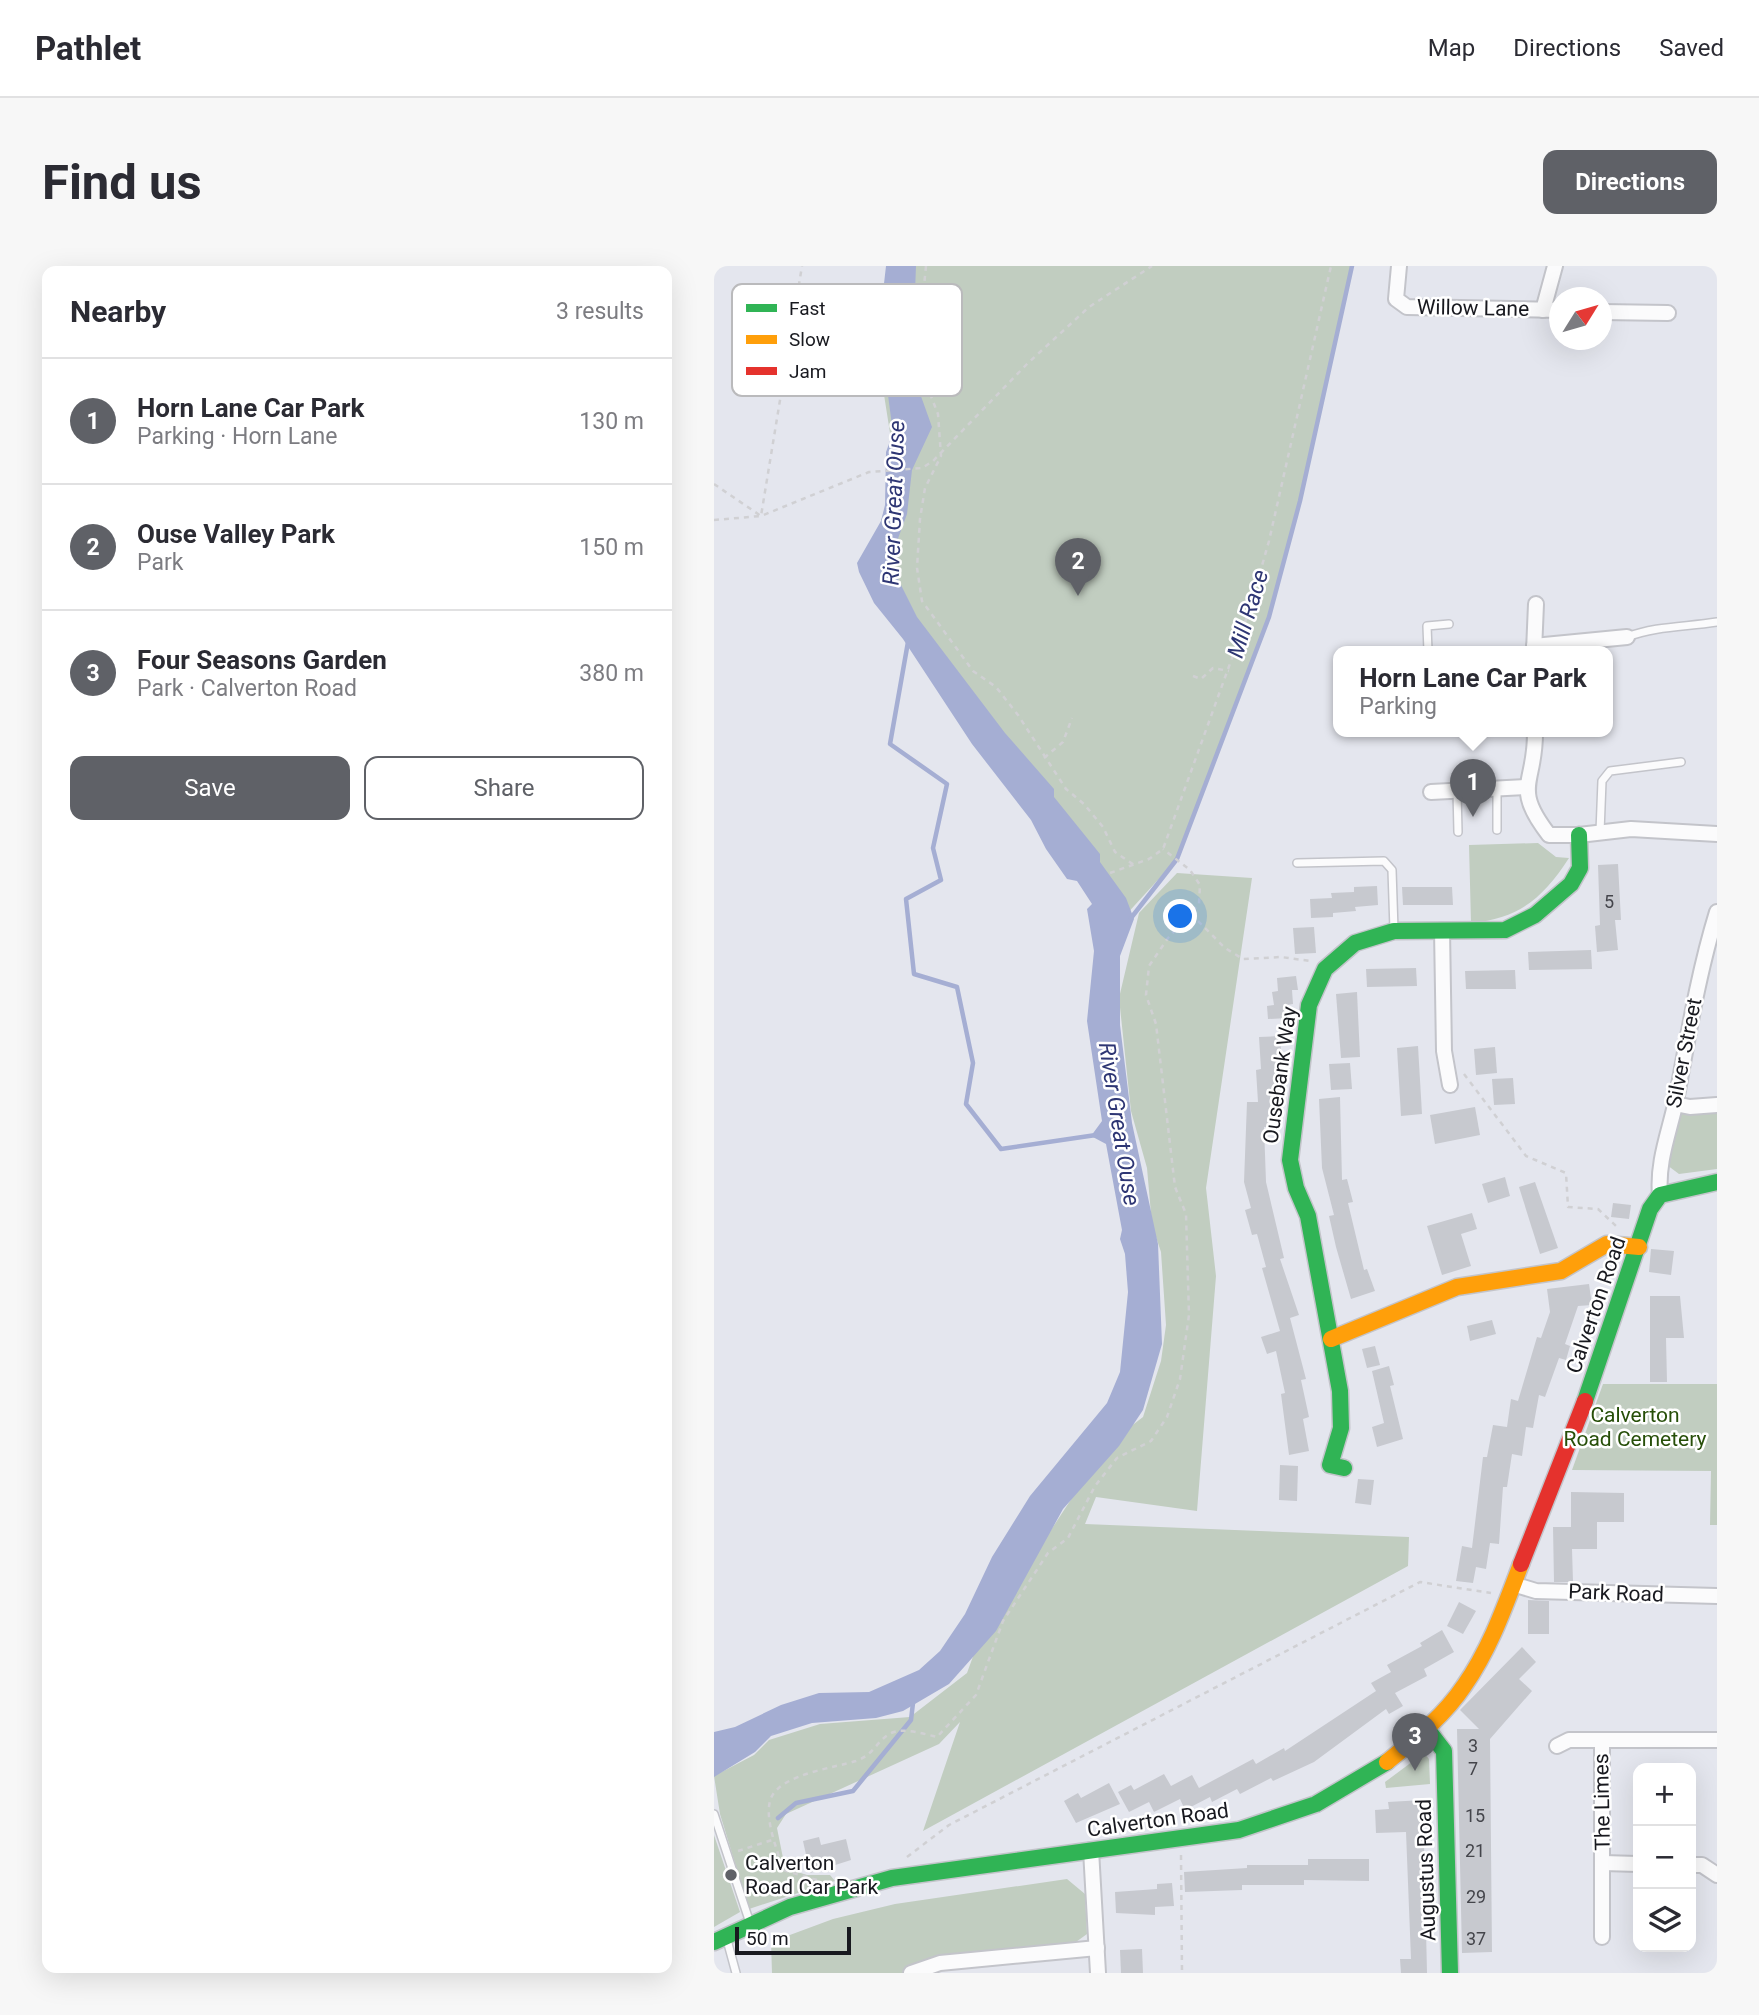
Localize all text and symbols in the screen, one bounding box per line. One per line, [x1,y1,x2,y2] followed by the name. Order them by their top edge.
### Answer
[35,29,141,68] text: Pathlet
[1428,34,1475,62] text: Map
[1513,34,1621,62] text: Directions
[1659,34,1724,62] text: Saved
[1543,150,1717,214] button: Directions
[42,154,202,211] text: Find us
[732,284,962,396] legend
[1549,287,1612,350] north arrow
[70,294,166,329] text: Nearby
[1417,295,1529,321] street label: Willow Lane
[789,297,826,320] text: Fast
[556,298,644,325] text: 3 results
[789,328,830,351] text: Slow
[789,360,826,383] text: Jam
[137,393,365,423] text: Horn Lane Car Park
[86,408,100,435] text: 1
[579,408,644,435] text: 130 m
[878,420,910,586] water label: River Great Ouse
[137,423,338,450] text: Parking · Horn Lane
[137,519,335,549] text: Ouse Valley Park
[86,534,100,561] text: 2
[579,534,644,561] text: 150 m
[1055,538,1101,596] pin: 2
[137,549,183,576] text: Park
[1222,566,1274,661] water label: Mill Race
[137,645,387,675] text: Four Seasons Garden
[1333,646,1613,737] popup
[86,660,100,687] text: 3
[579,660,644,687] text: 380 m
[1359,663,1587,693] text: Horn Lane Car Park
[137,675,357,702] text: Park · Calverton Road
[1359,693,1437,720] text: Parking
[70,756,350,820] button: Save
[364,756,644,820] button: Share
[1450,759,1496,817] pin: 1
[1604,891,1614,912] house number: 5
[1163,899,1197,933] your location
[1662,996,1706,1110] street label: Silver Street
[1259,1005,1302,1145] street label: Ousebank Way
[1093,1040,1145,1208] water label: River Great Ouse
[1561,1234,1631,1376] street label: Calverton Road
[1564,1403,1707,1451] park label: Calverton Road Cemetery
[1568,1579,1664,1607] street label: Park Road
[1392,1713,1438,1771] pin: 3
[1468,1735,1478,1756] house number: 3
[1589,1753,1615,1851] street label: The Limes
[1468,1758,1478,1779] house number: 7
[1633,1763,1696,1952] map controls
[1633,1763,1696,1826] button: +
[1086,1798,1230,1842] street label: Calverton Road
[1412,1799,1440,1941] street label: Augustus Road
[1465,1805,1485,1826] house number: 15
[1633,1826,1696,1889] button: −
[1465,1840,1485,1861] house number: 21
[745,1851,878,1899] place label: Calverton Road Car Park
[723,1867,739,1883] marker: Calverton Road Car Park
[1466,1886,1486,1907] house number: 29
[1633,1889,1696,1952] button: layers
[735,1924,850,1956] scale bar
[746,1927,789,1950] text: 50 m
[1466,1928,1486,1949] house number: 37

